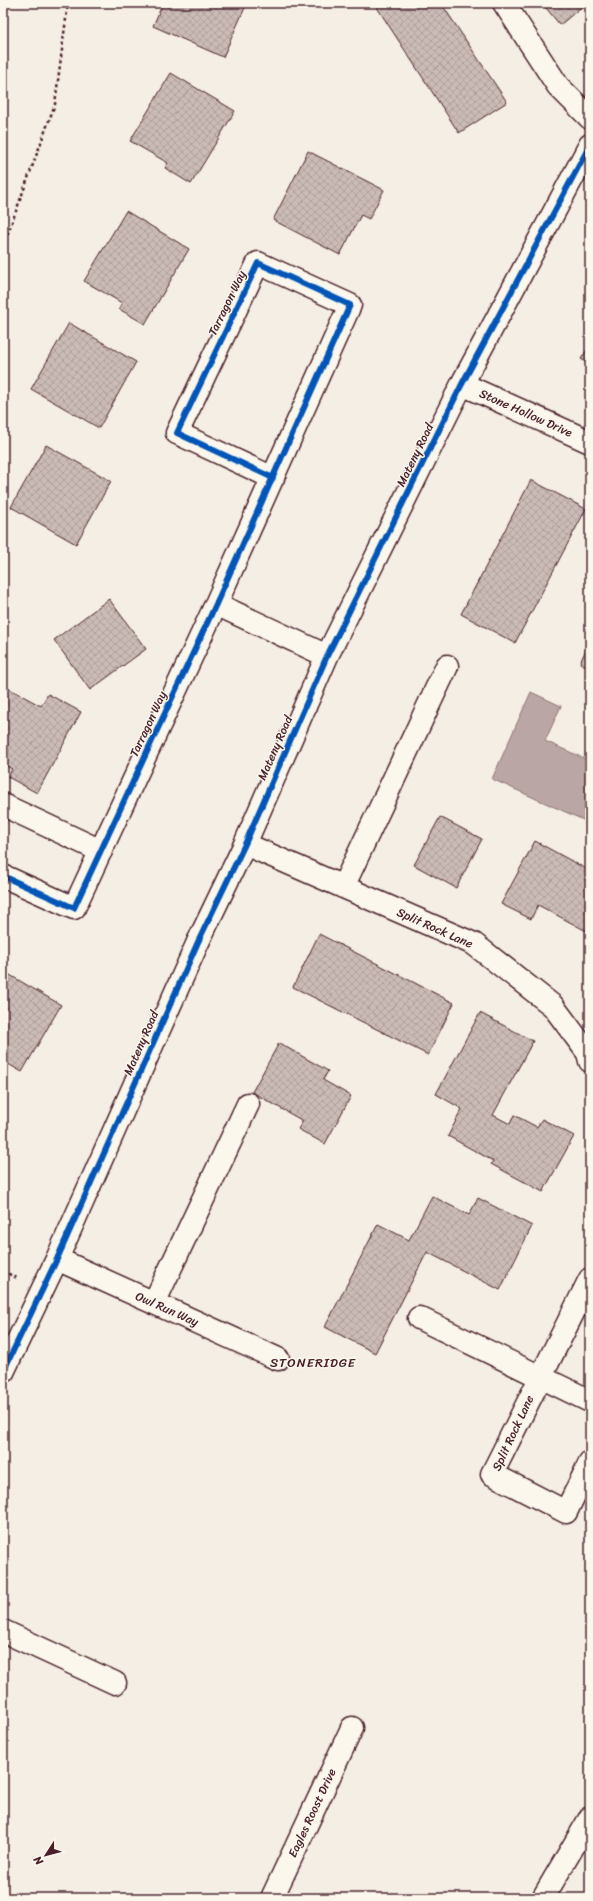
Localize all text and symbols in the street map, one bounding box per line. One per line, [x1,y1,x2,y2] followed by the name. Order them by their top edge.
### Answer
[202,266,253,340] street label: Tarragon Way
[476,383,576,444] street label: Stone Hollow Drive
[390,418,441,491] street label: Mateny Road
[123,687,173,761] street label: Tarragon Way
[251,711,300,784] street label: Mateny Road
[393,901,477,955] street label: Split Rock Lane
[117,1006,166,1079] street label: Mateny Road
[132,1285,203,1333] street label: Owl Run Way
[270,1351,356,1374] district label: STONERIDGE
[486,1391,540,1475] street label: Split Rock Lane
[282,1764,342,1861] street label: Eagles Roost Drive
[26,1835,66,1875] north arrow
[28,1852,49,1870] text: N

